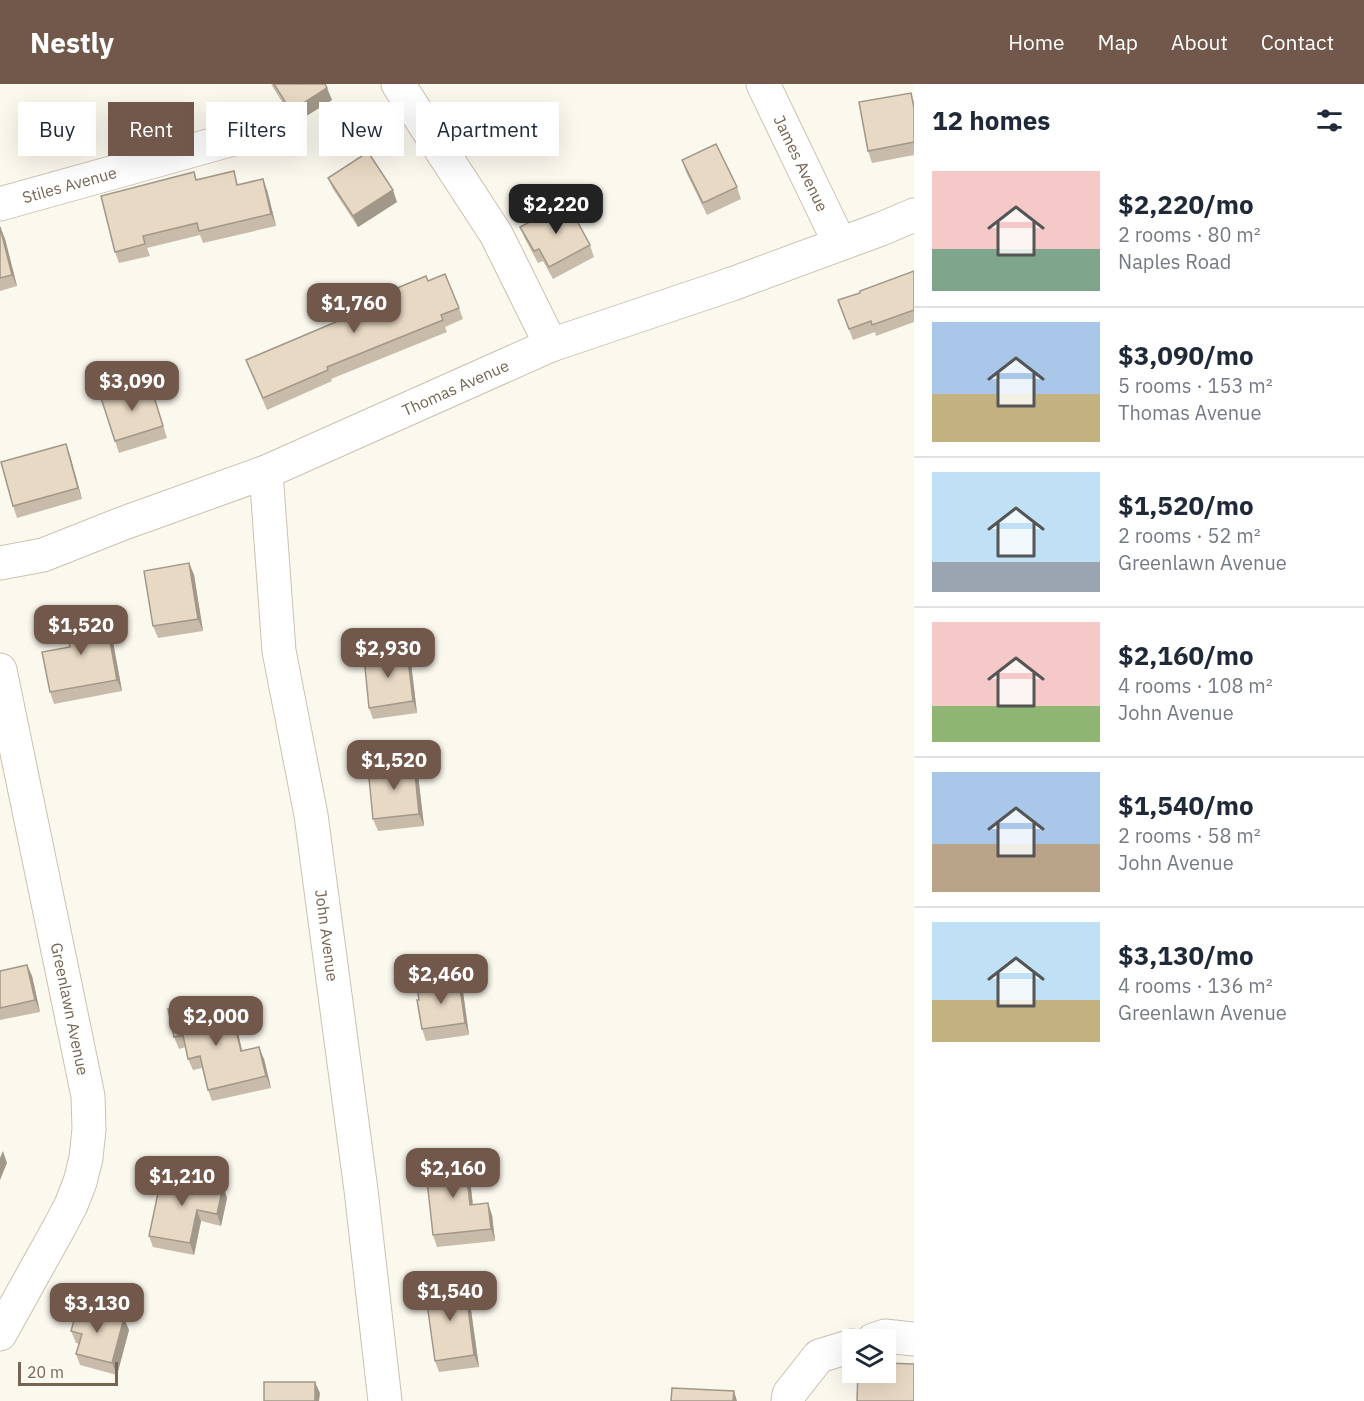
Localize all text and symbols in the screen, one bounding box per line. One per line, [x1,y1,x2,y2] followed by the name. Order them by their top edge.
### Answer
[30,24,114,61] text: Nestly
[1008,28,1065,56] text: Home
[1098,28,1138,56] text: Map
[1171,28,1228,56] text: About
[1261,28,1334,56] text: Contact
[18,102,96,156] chip: Buy
[108,102,194,156] chip: Rent
[206,102,307,156] chip: Filters
[319,102,404,156] chip: New
[416,102,559,156] chip: Apartment
[932,103,1050,137] text: 12 homes
[1313,104,1346,137] icon: filters
[769,112,833,215] street label: James Avenue
[20,162,119,207] street label: Stiles Avenue
[507,184,605,235] pin: $2,220
[1118,187,1254,221] text: $2,220/mo
[523,190,589,217] text: $2,220
[980,195,1052,267] icon: home
[1118,221,1261,248] text: 2 rooms · 80 m²
[1118,248,1231,275] text: Naples Road
[305,283,403,334] pin: $1,760
[321,289,387,316] text: $1,760
[1118,338,1254,372] text: $3,090/mo
[980,346,1052,418] icon: home
[399,355,512,420] street label: Thomas Avenue
[83,361,181,412] pin: $3,090
[99,367,165,394] text: $3,090
[1118,372,1273,399] text: 5 rooms · 153 m²
[1118,399,1261,426] text: Thomas Avenue
[1118,488,1254,522] text: $1,520/mo
[980,496,1052,568] icon: home
[1118,522,1261,549] text: 2 rooms · 52 m²
[1118,549,1287,576] text: Greenlawn Avenue
[32,605,130,656] pin: $1,520
[48,611,114,638] text: $1,520
[339,628,437,679] pin: $2,930
[355,634,421,661] text: $2,930
[1118,638,1254,672] text: $2,160/mo
[980,646,1052,718] icon: home
[1118,672,1273,699] text: 4 rooms · 108 m²
[1118,699,1234,726] text: John Avenue
[345,740,443,791] pin: $1,520
[361,746,427,773] text: $1,520
[1118,788,1254,822] text: $1,540/mo
[980,796,1052,868] icon: home
[1118,822,1261,849] text: 2 rooms · 58 m²
[1118,849,1234,876] text: John Avenue
[311,888,343,983] street label: John Avenue
[1118,938,1254,972] text: $3,130/mo
[47,941,93,1077] street label: Greenlawn Avenue
[980,946,1052,1018] icon: home
[392,954,490,1005] pin: $2,460
[408,960,474,987] text: $2,460
[1118,972,1273,999] text: 4 rooms · 136 m²
[167,996,265,1047] pin: $2,000
[1118,999,1287,1026] text: Greenlawn Avenue
[183,1002,249,1029] text: $2,000
[404,1148,502,1199] pin: $2,160
[420,1154,486,1181] text: $2,160
[133,1156,231,1207] pin: $1,210
[149,1162,215,1189] text: $1,210
[401,1271,499,1322] pin: $1,540
[417,1277,483,1304] text: $1,540
[48,1283,146,1334] pin: $3,130
[64,1289,130,1316] text: $3,130
[842,1329,896,1383] map controls
[842,1329,896,1383] button: layers
[18,1359,118,1386] scale bar
[27,1362,64,1382] text: 20 m

